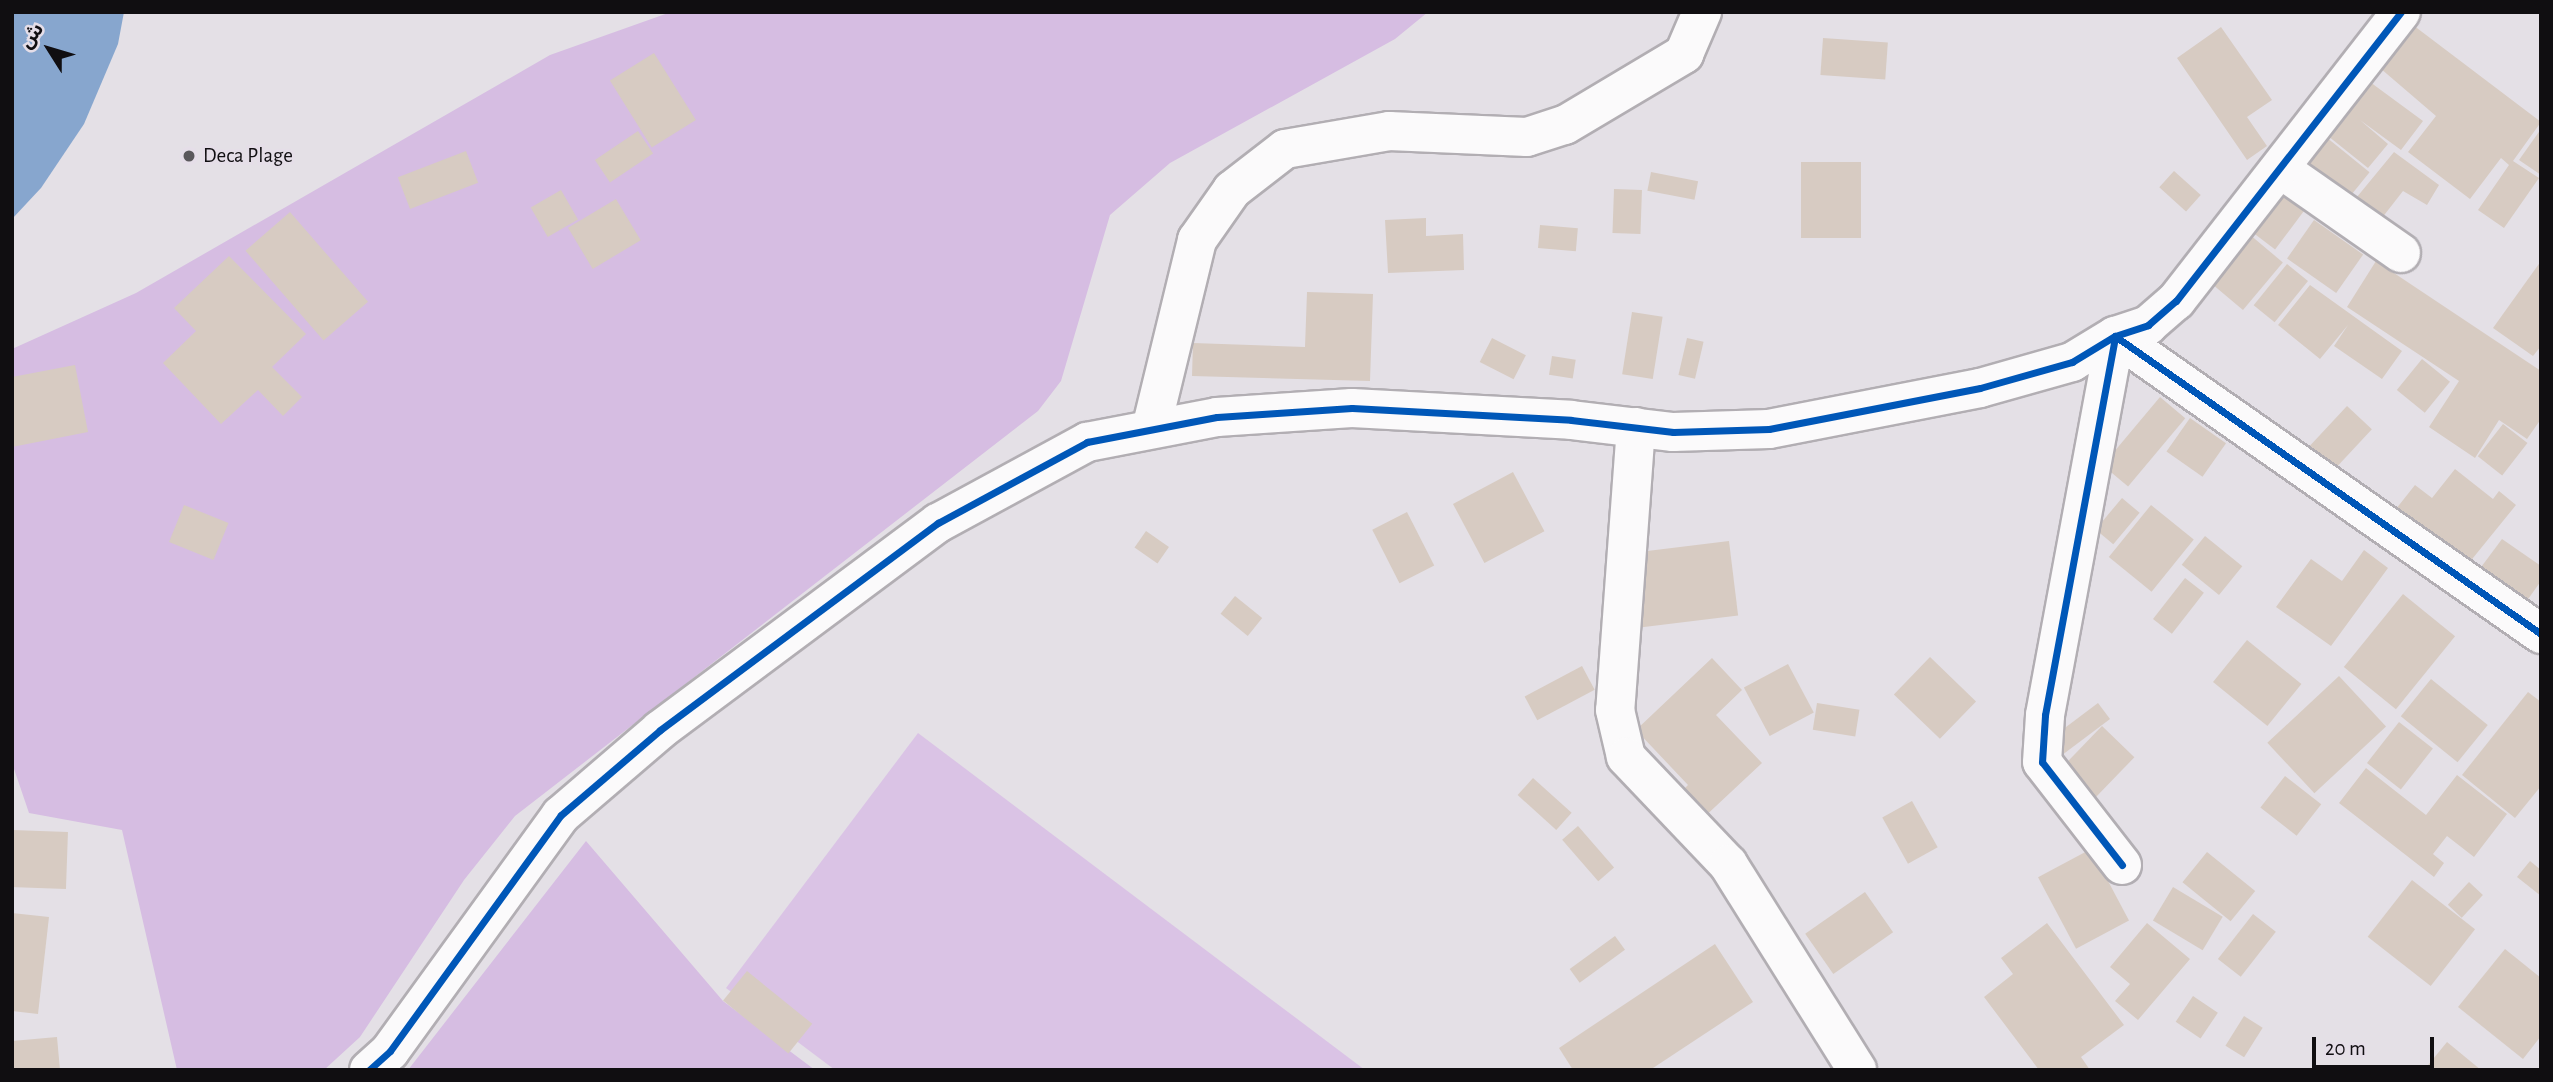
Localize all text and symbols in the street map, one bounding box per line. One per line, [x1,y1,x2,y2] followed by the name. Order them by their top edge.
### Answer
[14,14,84,84] north arrow
[16,20,47,52] text: ش
[203,143,293,169] place label: Deca Plage
[181,148,197,164] marker: Deca Plage
[2315,1023,2438,1066] scale bar
[2325,1038,2366,1059] text: 20 m

